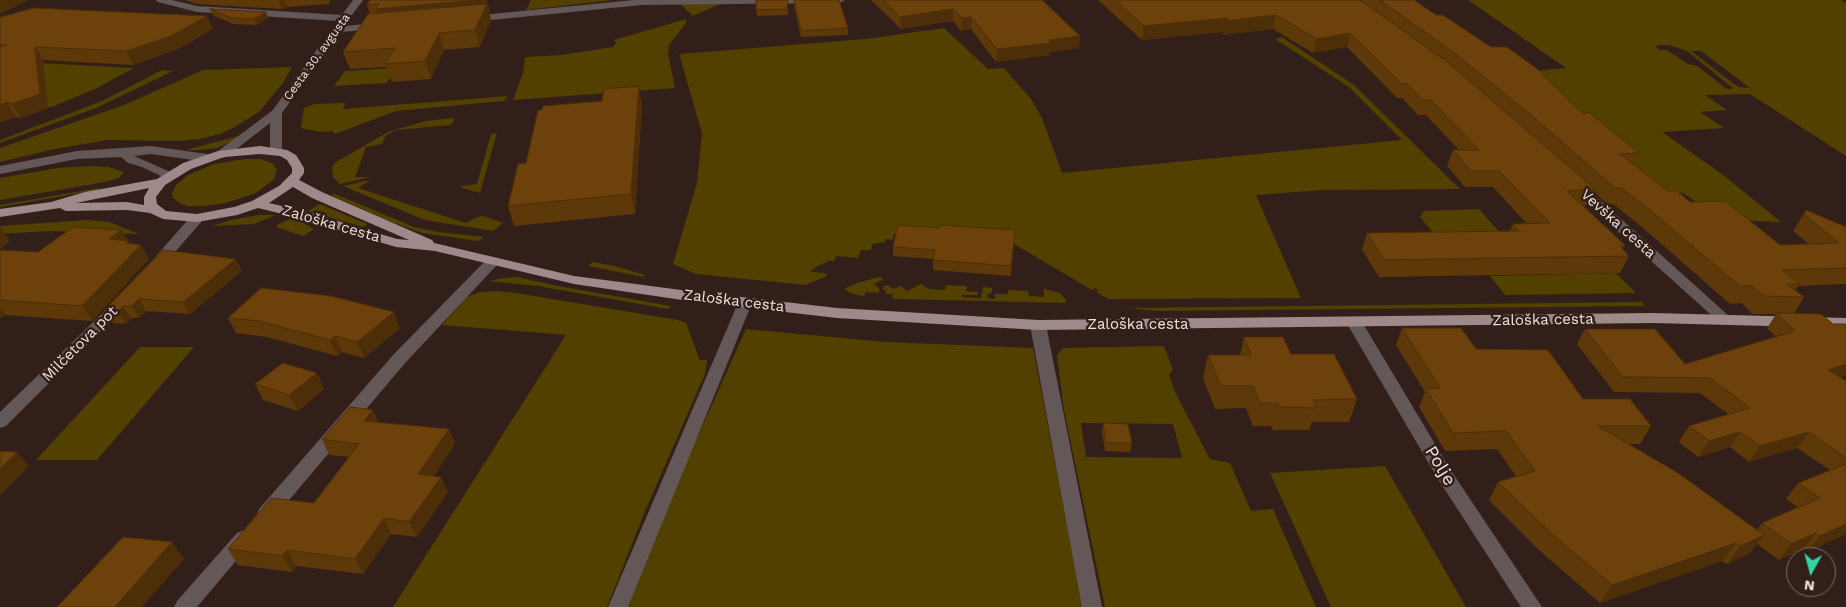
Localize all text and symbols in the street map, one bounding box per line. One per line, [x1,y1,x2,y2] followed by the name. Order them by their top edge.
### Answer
[281,11,353,103] street label: Cesta 30. avgusta
[1577,186,1659,262] street label: Vevška cesta
[280,201,382,247] street label: Zaloška cesta
[683,286,785,316] street label: Zaloška cesta
[39,303,121,385] street label: Milčetova pot
[1492,310,1594,330] street label: Zaloška cesta
[1087,316,1189,334] street label: Zaloška cesta
[1420,442,1460,490] street label: Polje
[1786,547,1836,597] north arrow
[1803,577,1815,594] text: N

